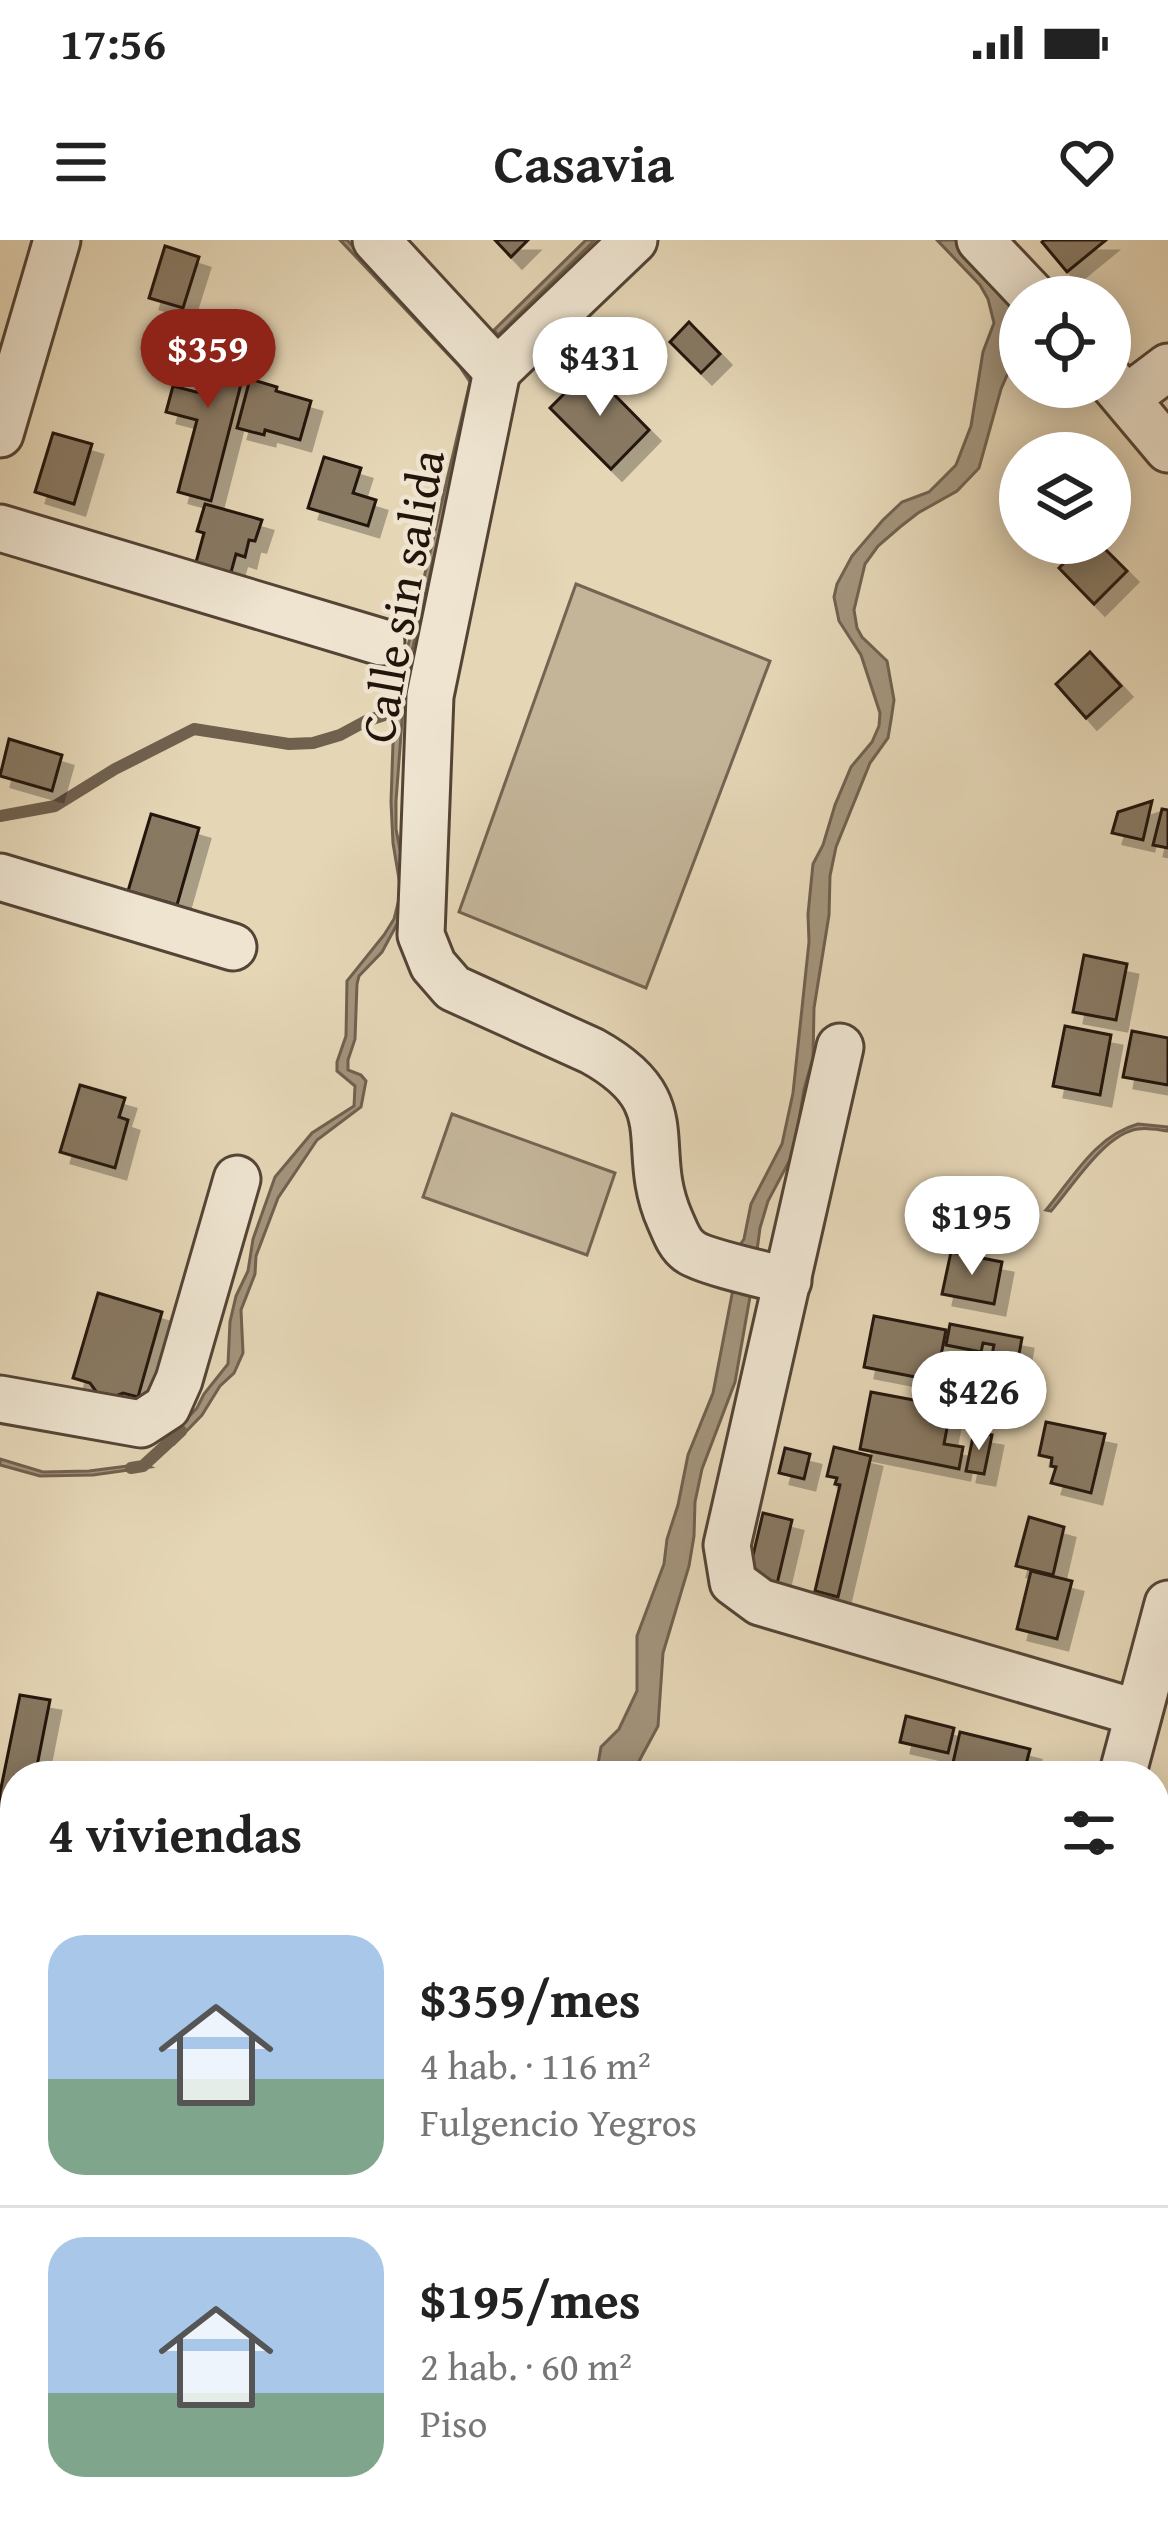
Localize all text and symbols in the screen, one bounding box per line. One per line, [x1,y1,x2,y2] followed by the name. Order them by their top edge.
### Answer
[60,10,166,75] text: 17:56
[494,123,674,202] text: Casavia
[48,129,114,195] icon: menu
[1054,129,1120,195] icon: heart
[999,276,1131,564] map controls
[999,276,1131,408] button: locate
[137,309,279,411] pin: $359
[529,317,671,419] pin: $431
[168,319,248,376] text: $359
[560,327,640,384] text: $431
[999,432,1131,564] button: layers
[341,444,462,748] street label: Calle sin salida
[901,1176,1043,1278] pin: $195
[932,1186,1012,1243] text: $195
[908,1351,1050,1453] pin: $426
[939,1361,1019,1418] text: $426
[48,1796,302,1871] text: 4 viviendas
[1056,1800,1122,1866] icon: filters
[420,1961,641,2036] text: $359/mes
[144,1983,288,2127] icon: home
[420,2036,651,2093] text: 4 hab. · 116 m²
[420,2093,697,2150] text: Fulgencio Yegros
[420,2262,641,2337] text: $195/mes
[144,2285,288,2429] icon: home
[420,2337,632,2394] text: 2 hab. · 60 m²
[420,2394,487,2451] text: Piso

